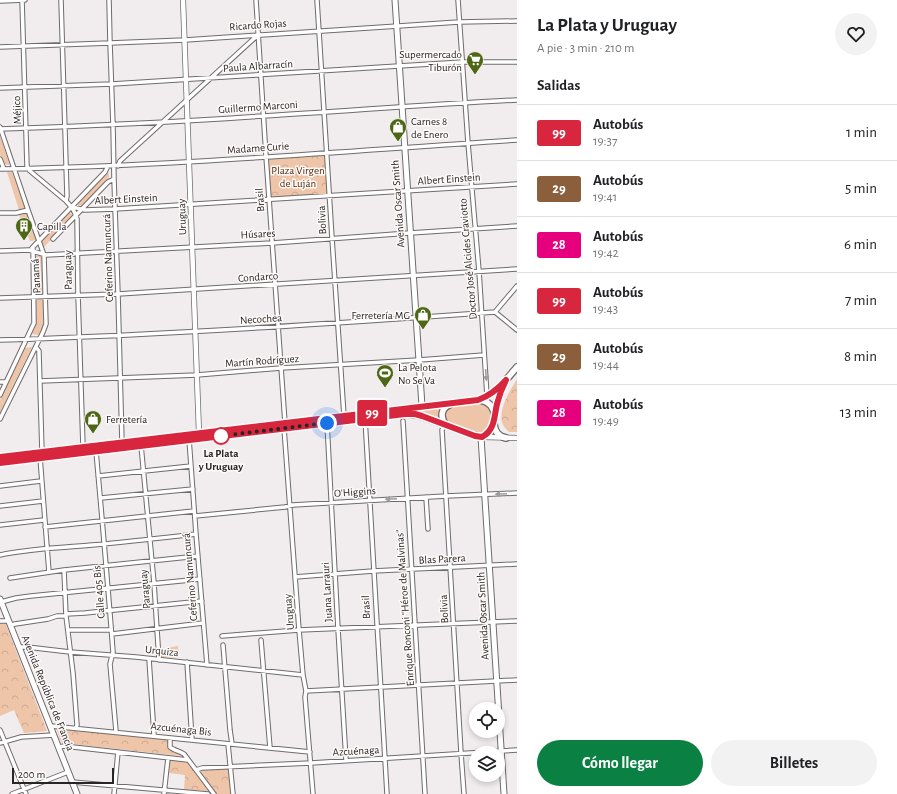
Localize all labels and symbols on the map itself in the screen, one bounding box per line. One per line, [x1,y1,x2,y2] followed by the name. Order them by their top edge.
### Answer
[229,18,287,32] street label: Ricardo Rojas
[399,49,462,73] place label: Supermercado Tiburón
[465,50,485,75] supermarket icon: Supermercado Tiburón
[223,58,293,74] street label: Paula Albarracín
[11,95,23,125] street label: Méjico
[218,99,298,115] street label: Guillermo Marconi
[411,116,448,140] place label: Carnes 8 de Enero
[388,117,408,142] shop icon: Carnes 8 de Enero
[227,140,289,156] street label: Madame Curie
[389,160,407,248] street label: Avenida Oscar Smith
[271,165,325,189] park label: Plaza Virgen de Luján
[417,171,481,187] street label: Albert Einstein
[254,188,266,212] street label: Brasil
[94,192,158,206] street label: Albert Einstein
[176,198,188,235] street label: Uruguay
[457,198,479,320] street label: Doctor José Alcides Craviotto
[316,205,328,235] street label: Bolivia
[101,214,115,302] street label: Ceferino Namuncurá
[14,216,34,241] building icon: Capilla
[37,221,67,232] place label: Capilla
[240,228,276,240] street label: Húsares
[62,250,74,290] street label: Paraguay
[30,258,42,294] street label: Panamá
[238,270,278,284] street label: Condarco
[413,305,433,330] shop icon: Ferretería MG
[352,310,410,321] place label: Ferretería MG
[240,312,282,326] street label: Necochea
[225,353,300,369] street label: Martín Rodríguez
[398,362,437,386] place label: La Pelota No Se Va
[375,363,395,388] sports icon: La Pelota No Se Va
[482,369,489,381] one-way arrow
[354,400,390,426] line badge: 99
[83,409,103,434] shop icon: Ferretería
[317,413,337,433] your location
[106,414,147,425] place label: Ferretería
[212,427,230,445] marker: La Plata y Uruguay
[198,448,243,472] place label: La Plata y Uruguay
[334,485,376,499] street label: O'Higgins
[495,490,507,497] one-way arrow
[385,495,397,502] one-way arrow
[394,529,416,687] street label: Enrique Ronconi "Héroe de Malvinas"
[181,532,199,622] street label: Ceferino Namuncurá
[418,552,466,566] street label: Blas Parera
[320,562,334,622] street label: Juana Larrauri
[91,565,107,619] street label: Calle 405 Bis
[138,569,152,609] street label: Paraguay
[475,572,491,660] street label: Avenida Oscar Smith
[282,593,296,631] street label: Uruguay
[438,594,450,624] street label: Bolivia
[360,595,372,619] street label: Brasil
[20,634,76,752] street label: Avenida República de Francia
[145,644,179,658] street label: Urquiza
[150,720,212,738] street label: Azcuénaga Bis
[332,744,380,758] street label: Azcuénaga
[12,766,114,785] scale bar

